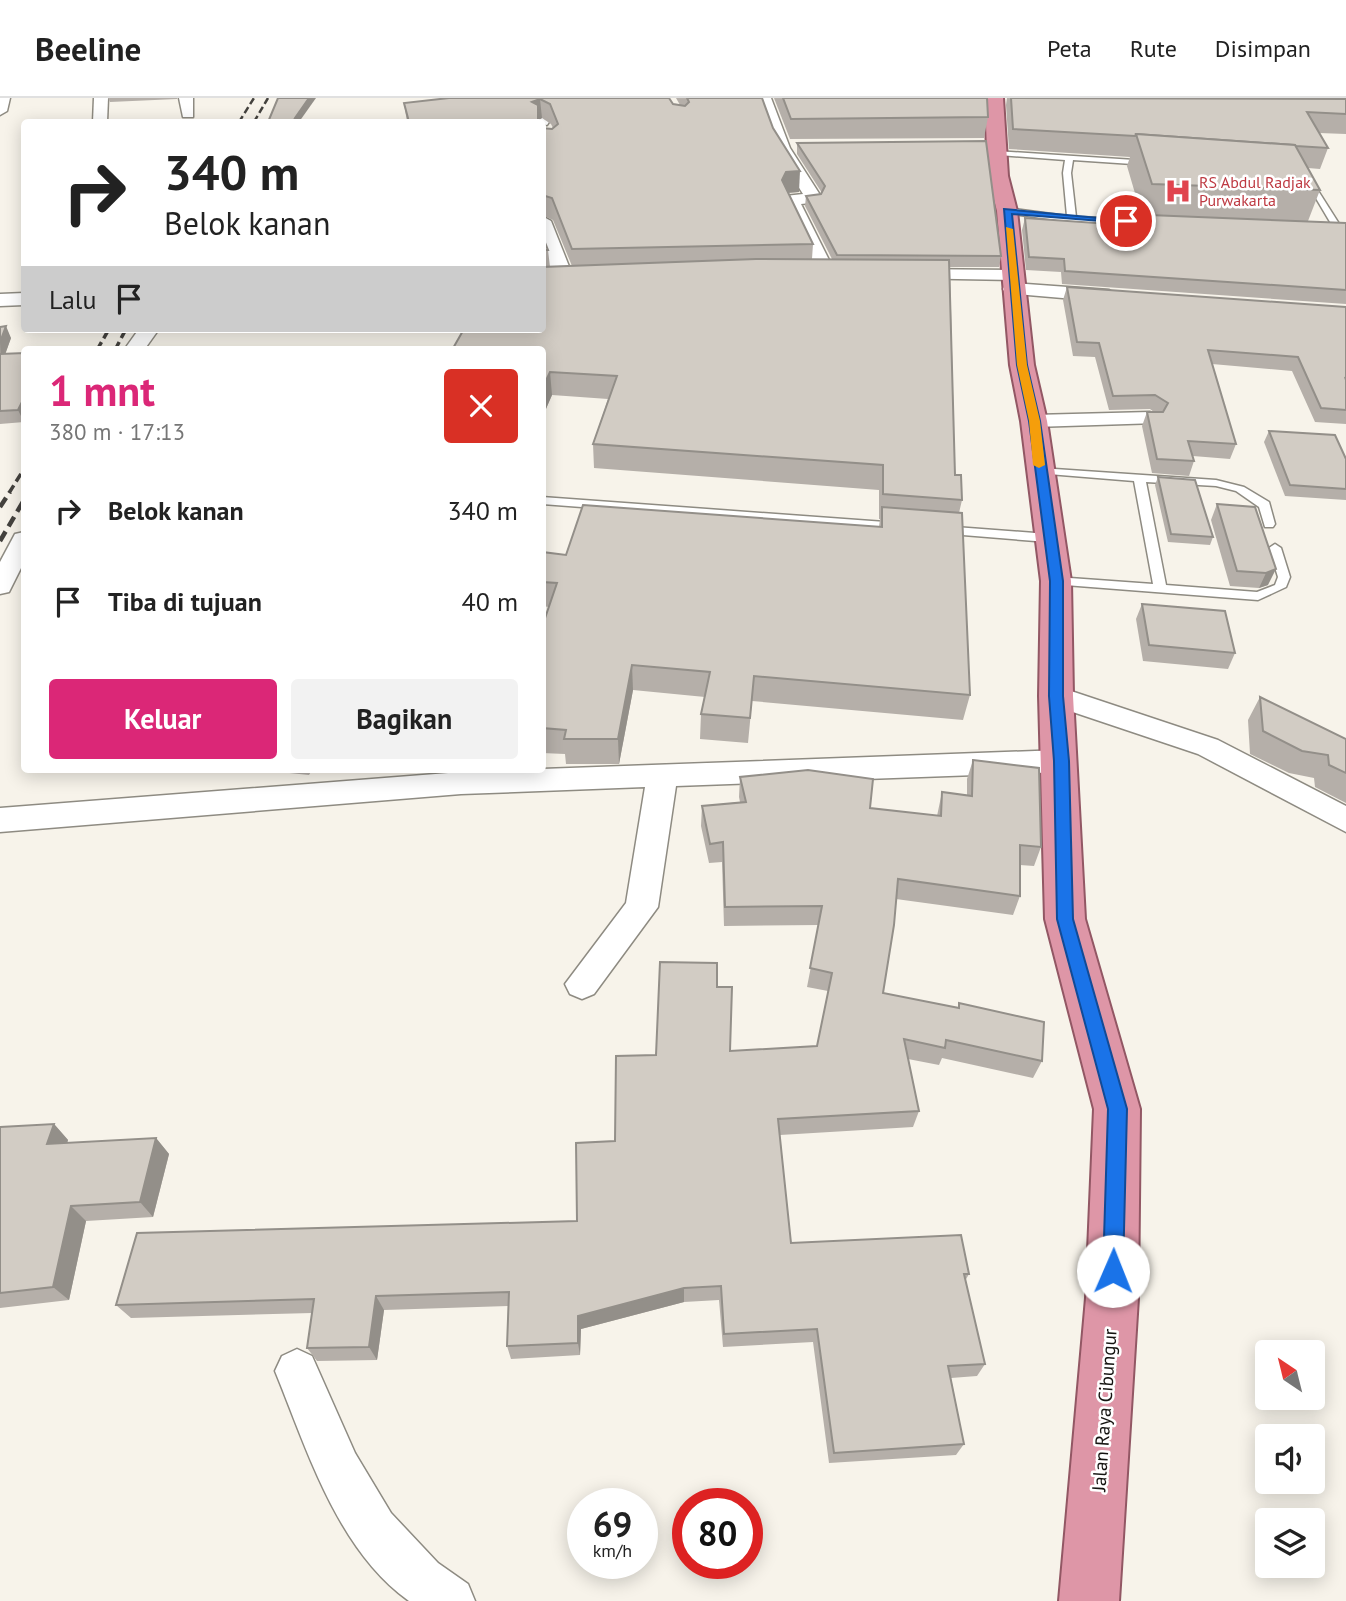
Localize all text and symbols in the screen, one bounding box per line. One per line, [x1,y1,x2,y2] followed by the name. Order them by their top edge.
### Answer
[35,27,141,70] text: Beeline
[1047,33,1092,64] text: Peta
[1130,33,1177,64] text: Rute
[1215,33,1311,64] text: Disimpan
[164,140,299,204] text: 340 m
[49,147,140,238] icon: right
[1199,172,1311,210] place label: RS Abdul Radjak Purwakarta
[1163,176,1193,206] hospital icon: RS Abdul Radjak Purwakarta
[1096,191,1156,251] pin
[164,202,330,244] text: Belok kanan
[1107,202,1145,240] icon: arrive
[110,280,148,318] icon: arrive
[49,283,96,316] text: Lalu
[49,363,155,418] text: 1 mnt
[444,369,518,443] button: close
[49,417,185,446] text: 380 m · 17:13
[49,492,87,530] icon: right
[108,494,244,527] text: Belok kanan
[447,494,518,527] text: 340 m
[49,583,87,621] icon: arrive
[108,585,262,618] text: Tiba di tujuan
[462,585,518,618] text: 40 m
[49,679,277,759] button: Keluar
[291,679,518,759] button: Bagikan
[1076,1234,1150,1308] position arrow
[1086,1327,1122,1493] street label: Jalan Raya Cibungur
[1255,1340,1325,1410] north arrow
[1255,1340,1325,1578] map controls
[1255,1424,1325,1494] button: sound
[672,1488,763,1579] speed limit sign: 80
[593,1501,632,1547] text: 69
[1255,1508,1325,1578] button: layers
[593,1539,632,1562] text: km/h

